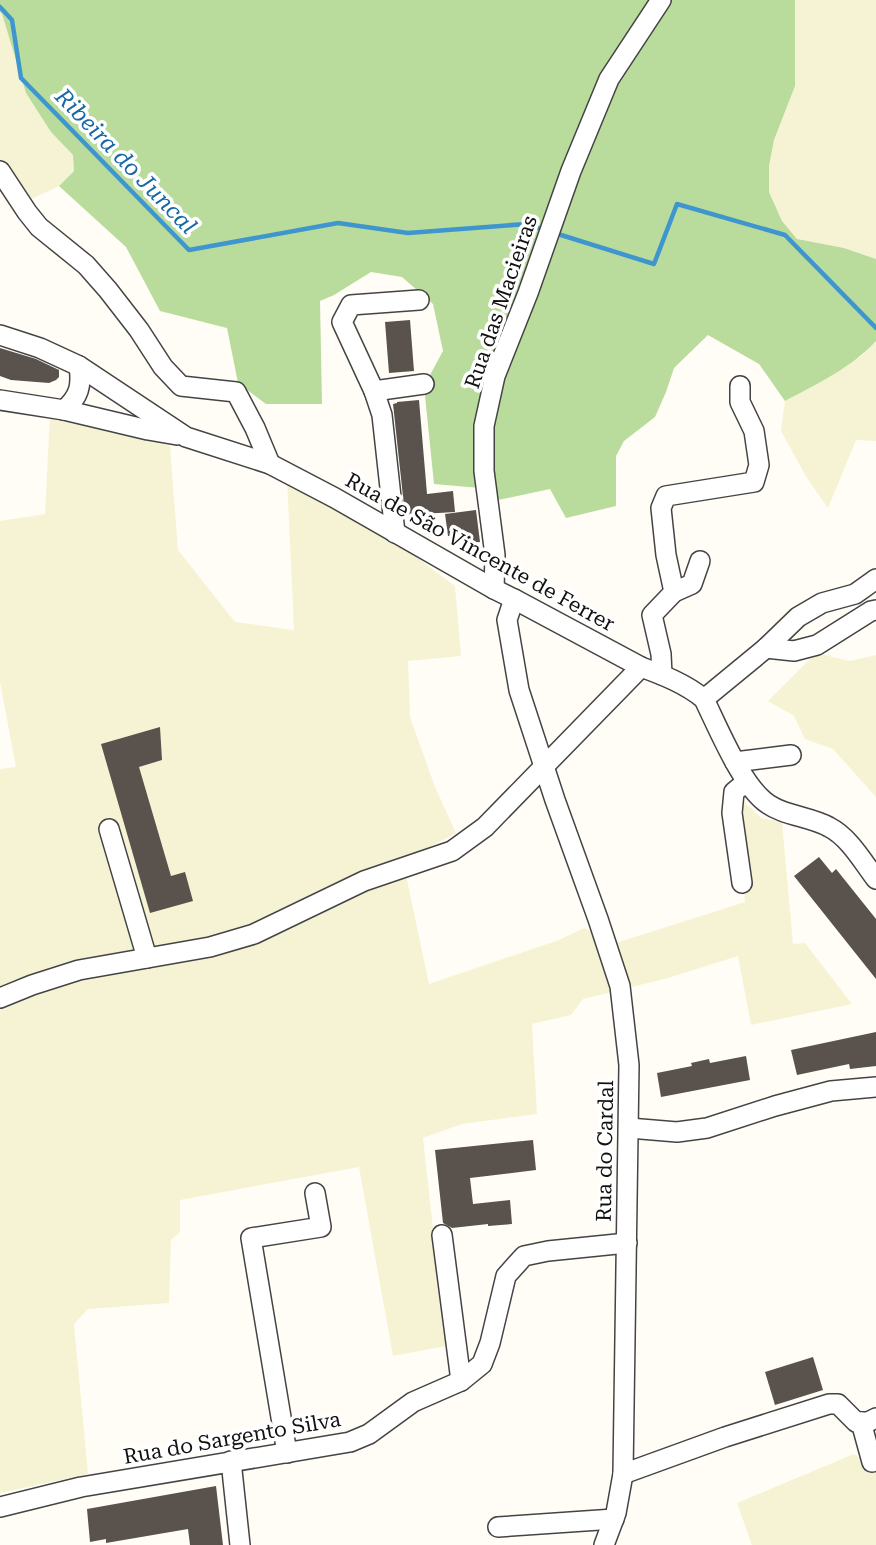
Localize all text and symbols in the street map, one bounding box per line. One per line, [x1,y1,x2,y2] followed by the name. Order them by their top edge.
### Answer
[49,82,202,240] water label: Ribeira do Juncal
[460,212,542,392] street label: Rua das Macieiras
[341,468,619,636] street label: Rua de São Vincente de Ferrer
[592,1079,618,1222] street label: Rua do Cardal
[121,1407,343,1469] street label: Rua do Sargento Silva

